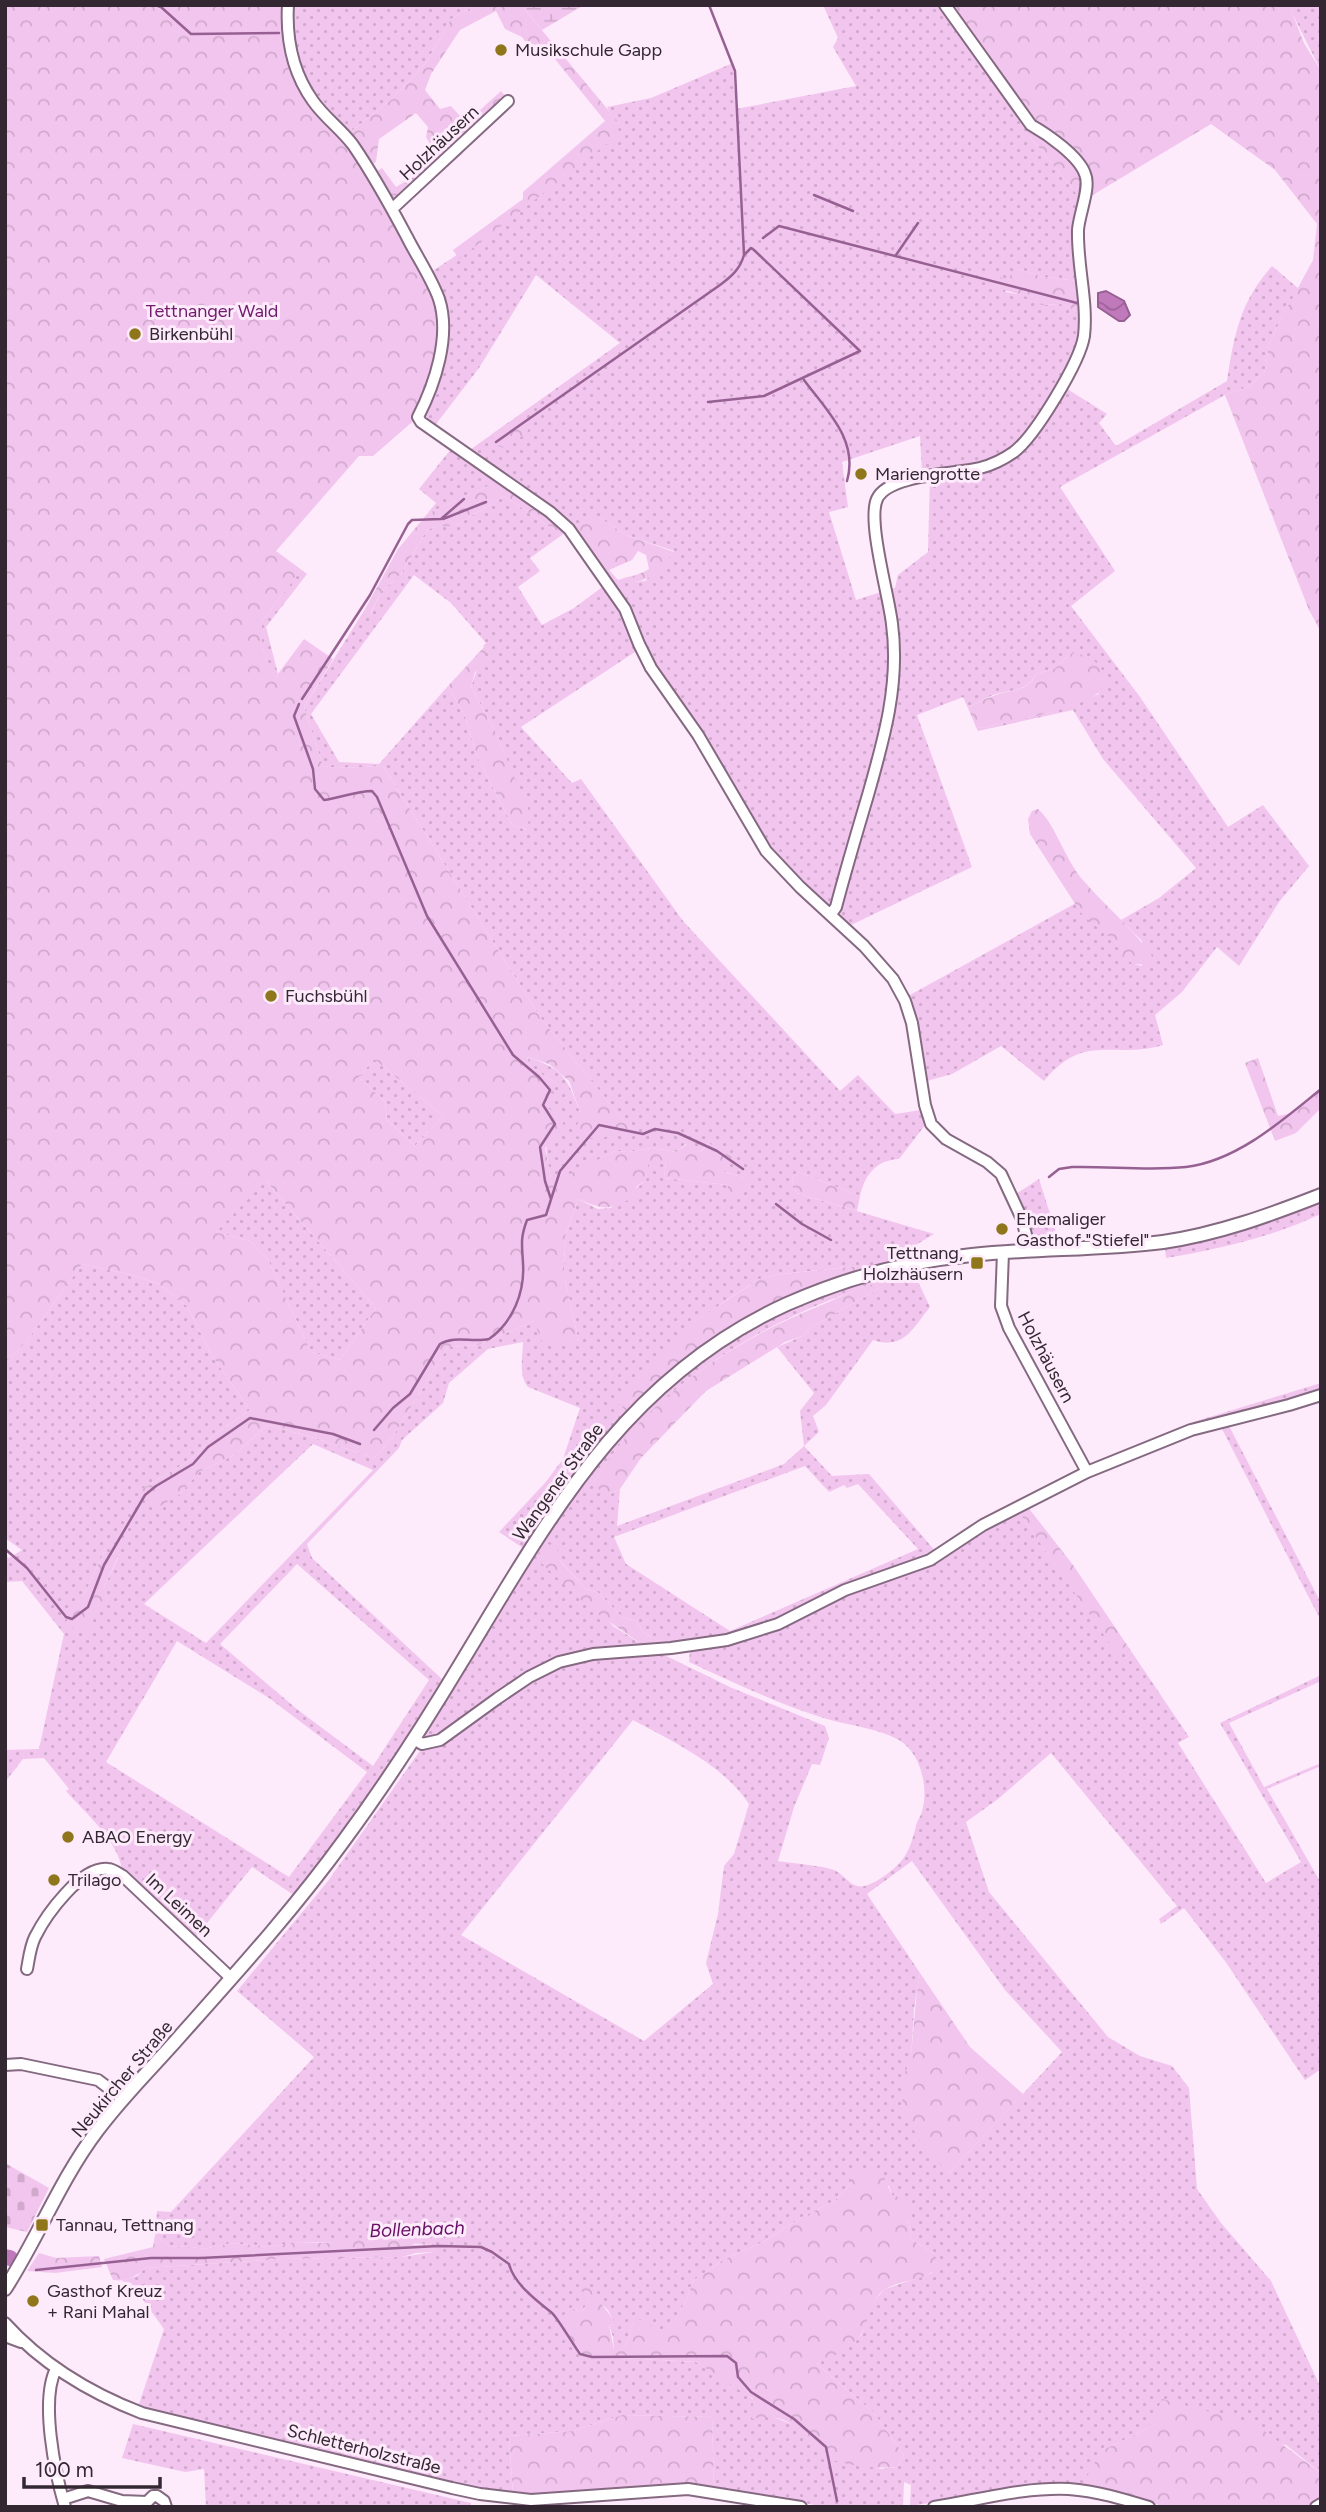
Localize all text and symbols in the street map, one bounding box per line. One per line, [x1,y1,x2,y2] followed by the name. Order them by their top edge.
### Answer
[515,39,662,61] place label: Musikschule Gapp
[493,42,509,58] marker: Musikschule Gapp
[395,101,483,185] street label: Holzhäusern
[146,300,278,322] park label: Tettnanger Wald
[149,323,233,345] place label: Birkenbühl
[127,326,143,342] marker: Birkenbühl
[875,463,980,485] place label: Mariengrotte
[853,466,869,482] marker: Mariengrotte
[285,985,367,1007] place label: Fuchsbühl
[263,988,279,1004] marker: Fuchsbühl
[1016,1208,1149,1251] place label: Ehemaliger Gasthof "Stiefel"
[994,1221,1010,1237] marker: Ehemaliger Gasthof "Stiefel"
[863,1242,963,1285] place label: Tettnang, Holzhäusern
[969,1255,985,1271] marker: Tettnang, Holzhäusern
[1013,1308,1079,1406] street label: Holzhäusern
[508,1419,608,1545] street label: Wangener Straße
[82,1826,193,1848] place label: ABAO Energy
[60,1829,76,1845] marker: ABAO Energy
[68,1869,122,1891] place label: Trilago
[141,1869,217,1941] street label: Im Leimen
[46,1872,62,1888] marker: Trilago
[67,2016,177,2142] street label: Neukircher Straße
[56,2214,194,2236] place label: Tannau, Tettnang
[369,2216,465,2242] water label: Bollenbach
[34,2217,50,2233] marker: Tannau, Tettnang
[47,2280,163,2323] place label: Gasthof Kreuz + Rani Mahal
[25,2293,41,2309] marker: Gasthof Kreuz + Rani Mahal
[285,2419,443,2479] street label: Schletterholzstraße
[24,2446,161,2490] scale bar
[35,2457,94,2482] text: 100 m

